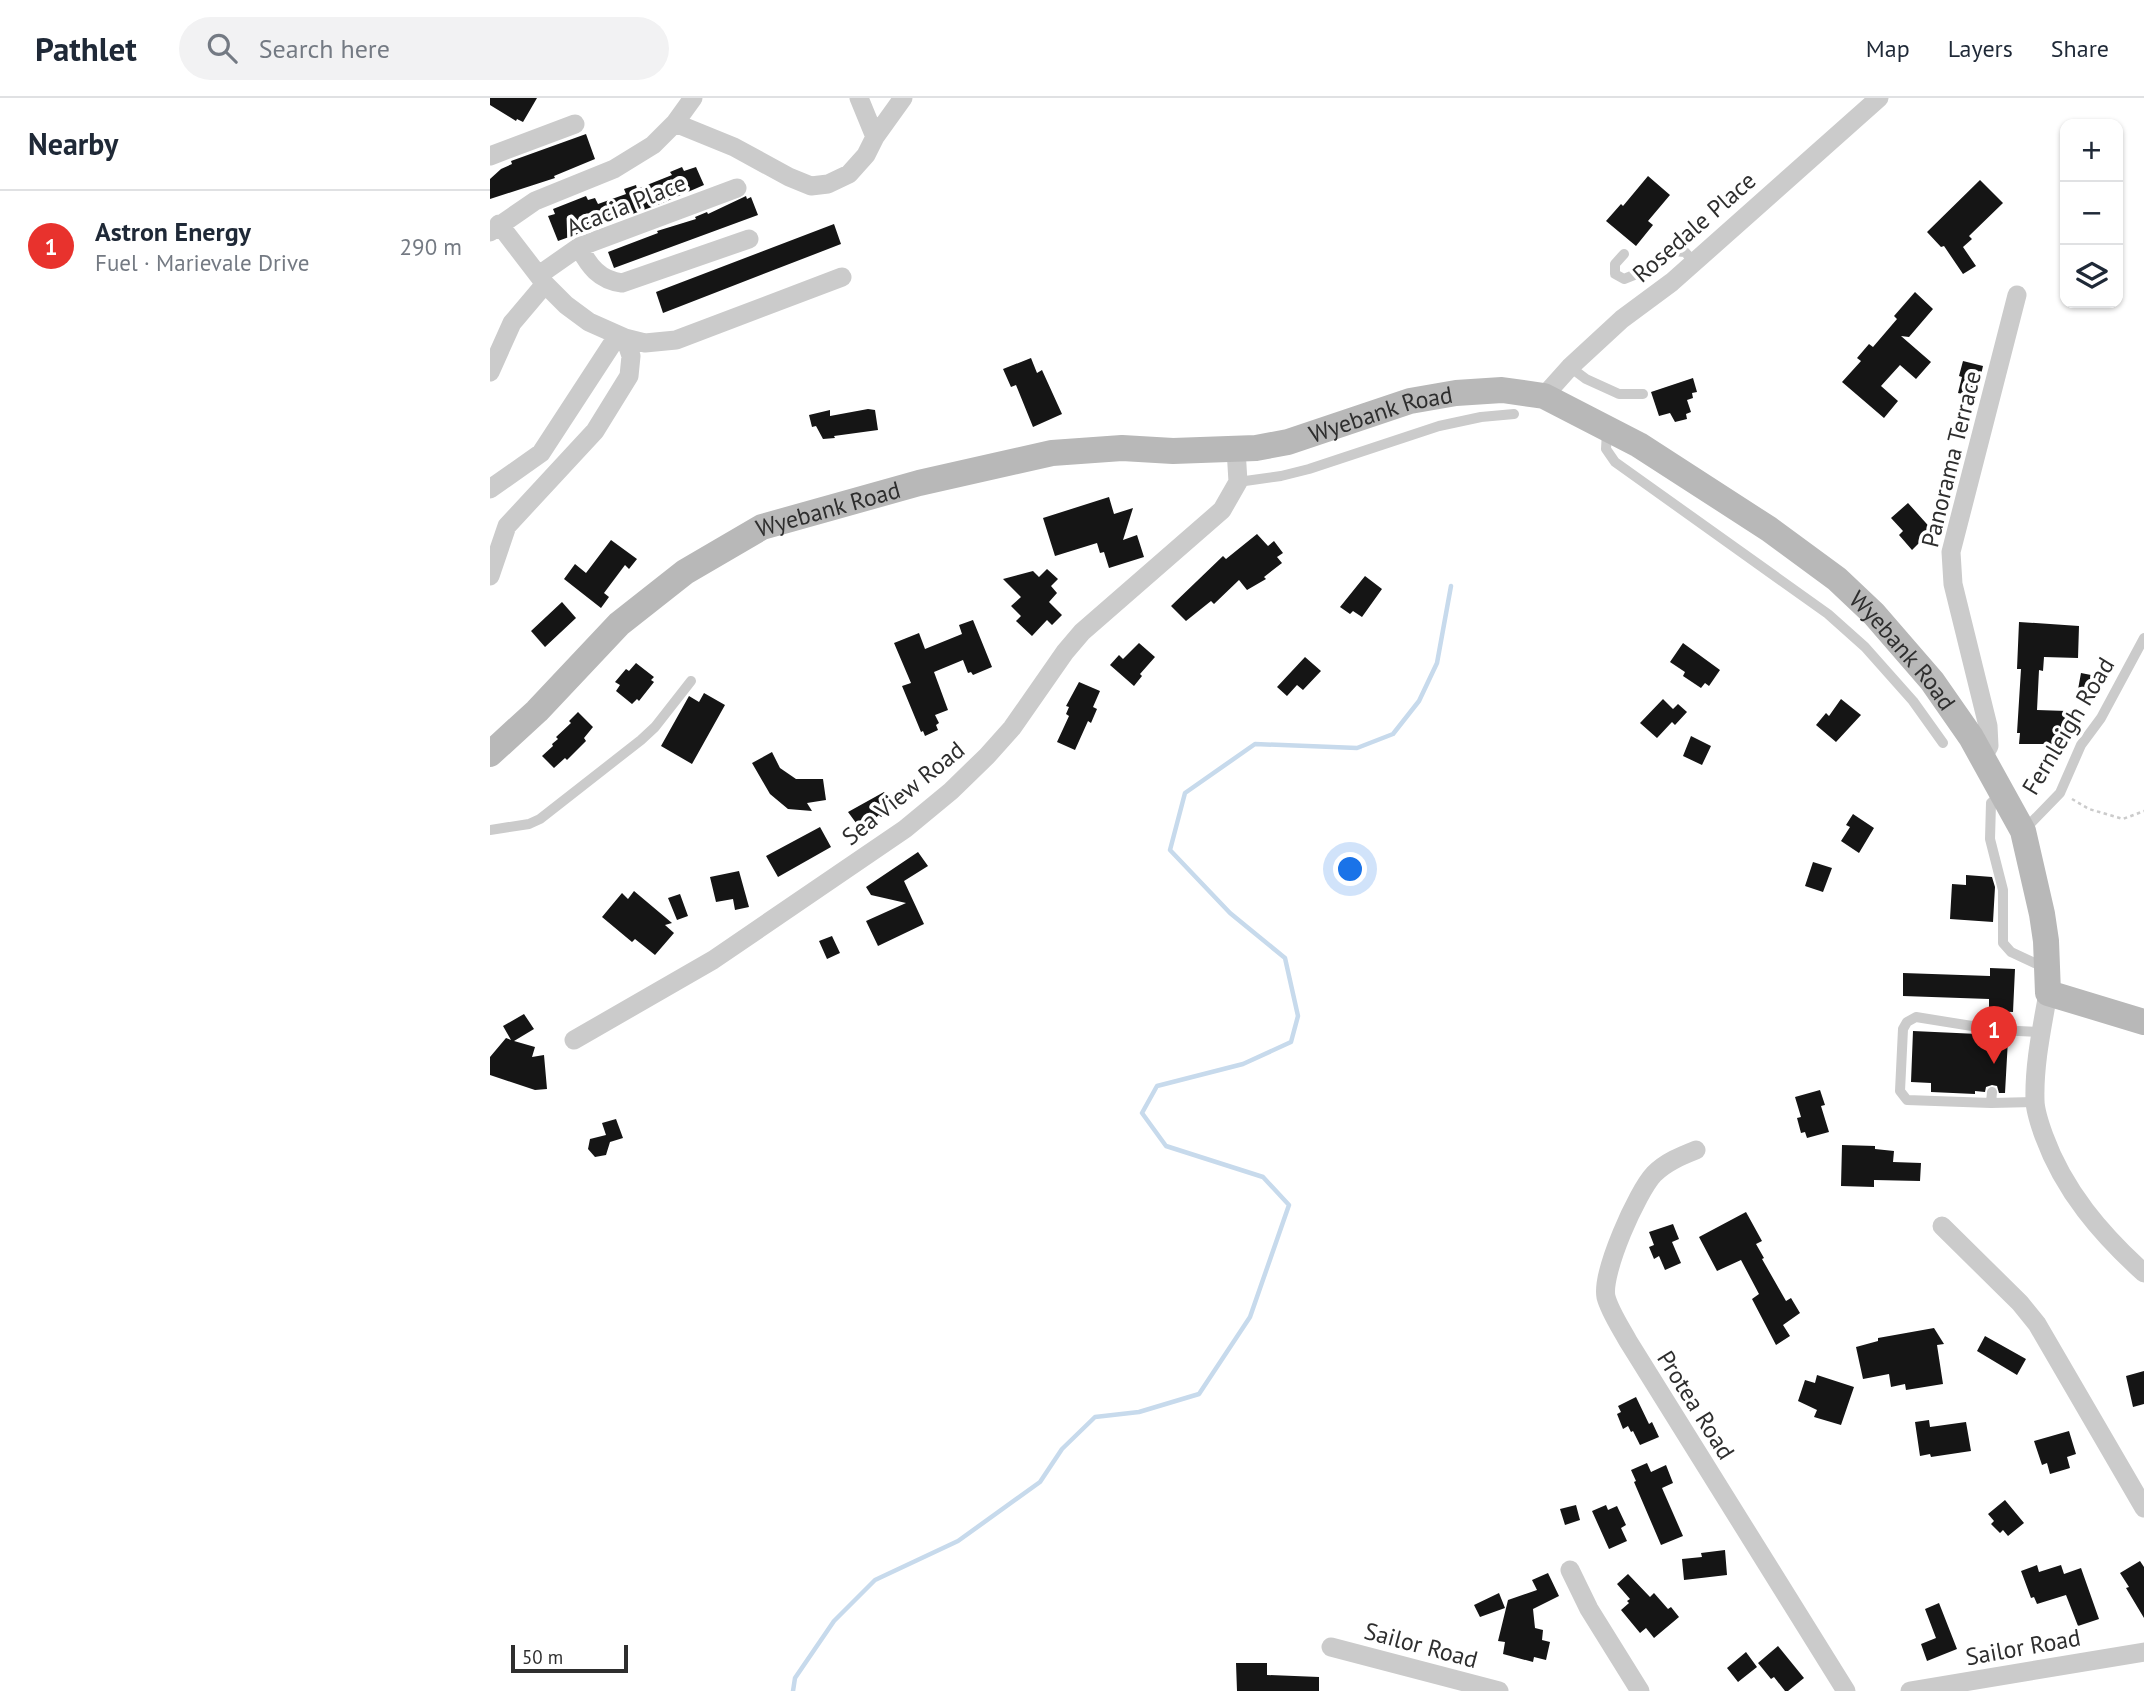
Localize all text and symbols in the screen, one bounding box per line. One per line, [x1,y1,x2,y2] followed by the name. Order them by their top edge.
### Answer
[179,17,669,80] search box
[35,27,137,70] text: Pathlet
[203,29,241,67] icon: search
[259,32,390,65] text: Search here
[1866,33,1910,64] text: Map
[1948,33,2013,64] text: Layers
[2051,33,2109,64] text: Share
[2060,119,2123,308] map controls
[2060,119,2123,182] button: +
[28,124,118,163] text: Nearby
[1626,165,1762,289] street label: Rosedale Place
[561,167,691,243] street label: Acacia Place
[2060,182,2123,245] button: −
[95,215,251,248] text: Astron Energy
[44,232,58,261] text: 1
[400,232,462,261] text: 290 m
[2060,245,2123,308] button: layers
[95,248,309,277] text: Fuel · Marievale Drive
[1914,368,1988,550] street label: Panorama Terrace
[1305,378,1455,449] street label: Wyebank Road
[752,474,904,543] street label: Wyebank Road
[1843,583,1963,716] street label: Wyebank Road
[2015,652,2121,800] street label: Fernleigh Road
[835,734,971,852] street label: Sea View Road
[1333,852,1367,886] your location
[1971,1006,2017,1064] pin: 1
[1650,1345,1742,1465] street label: Protea Road
[1361,1615,1481,1675] street label: Sailor Road
[1963,1622,2083,1672] street label: Sailor Road
[511,1642,628,1674] scale bar
[522,1645,563,1669] text: 50 m

